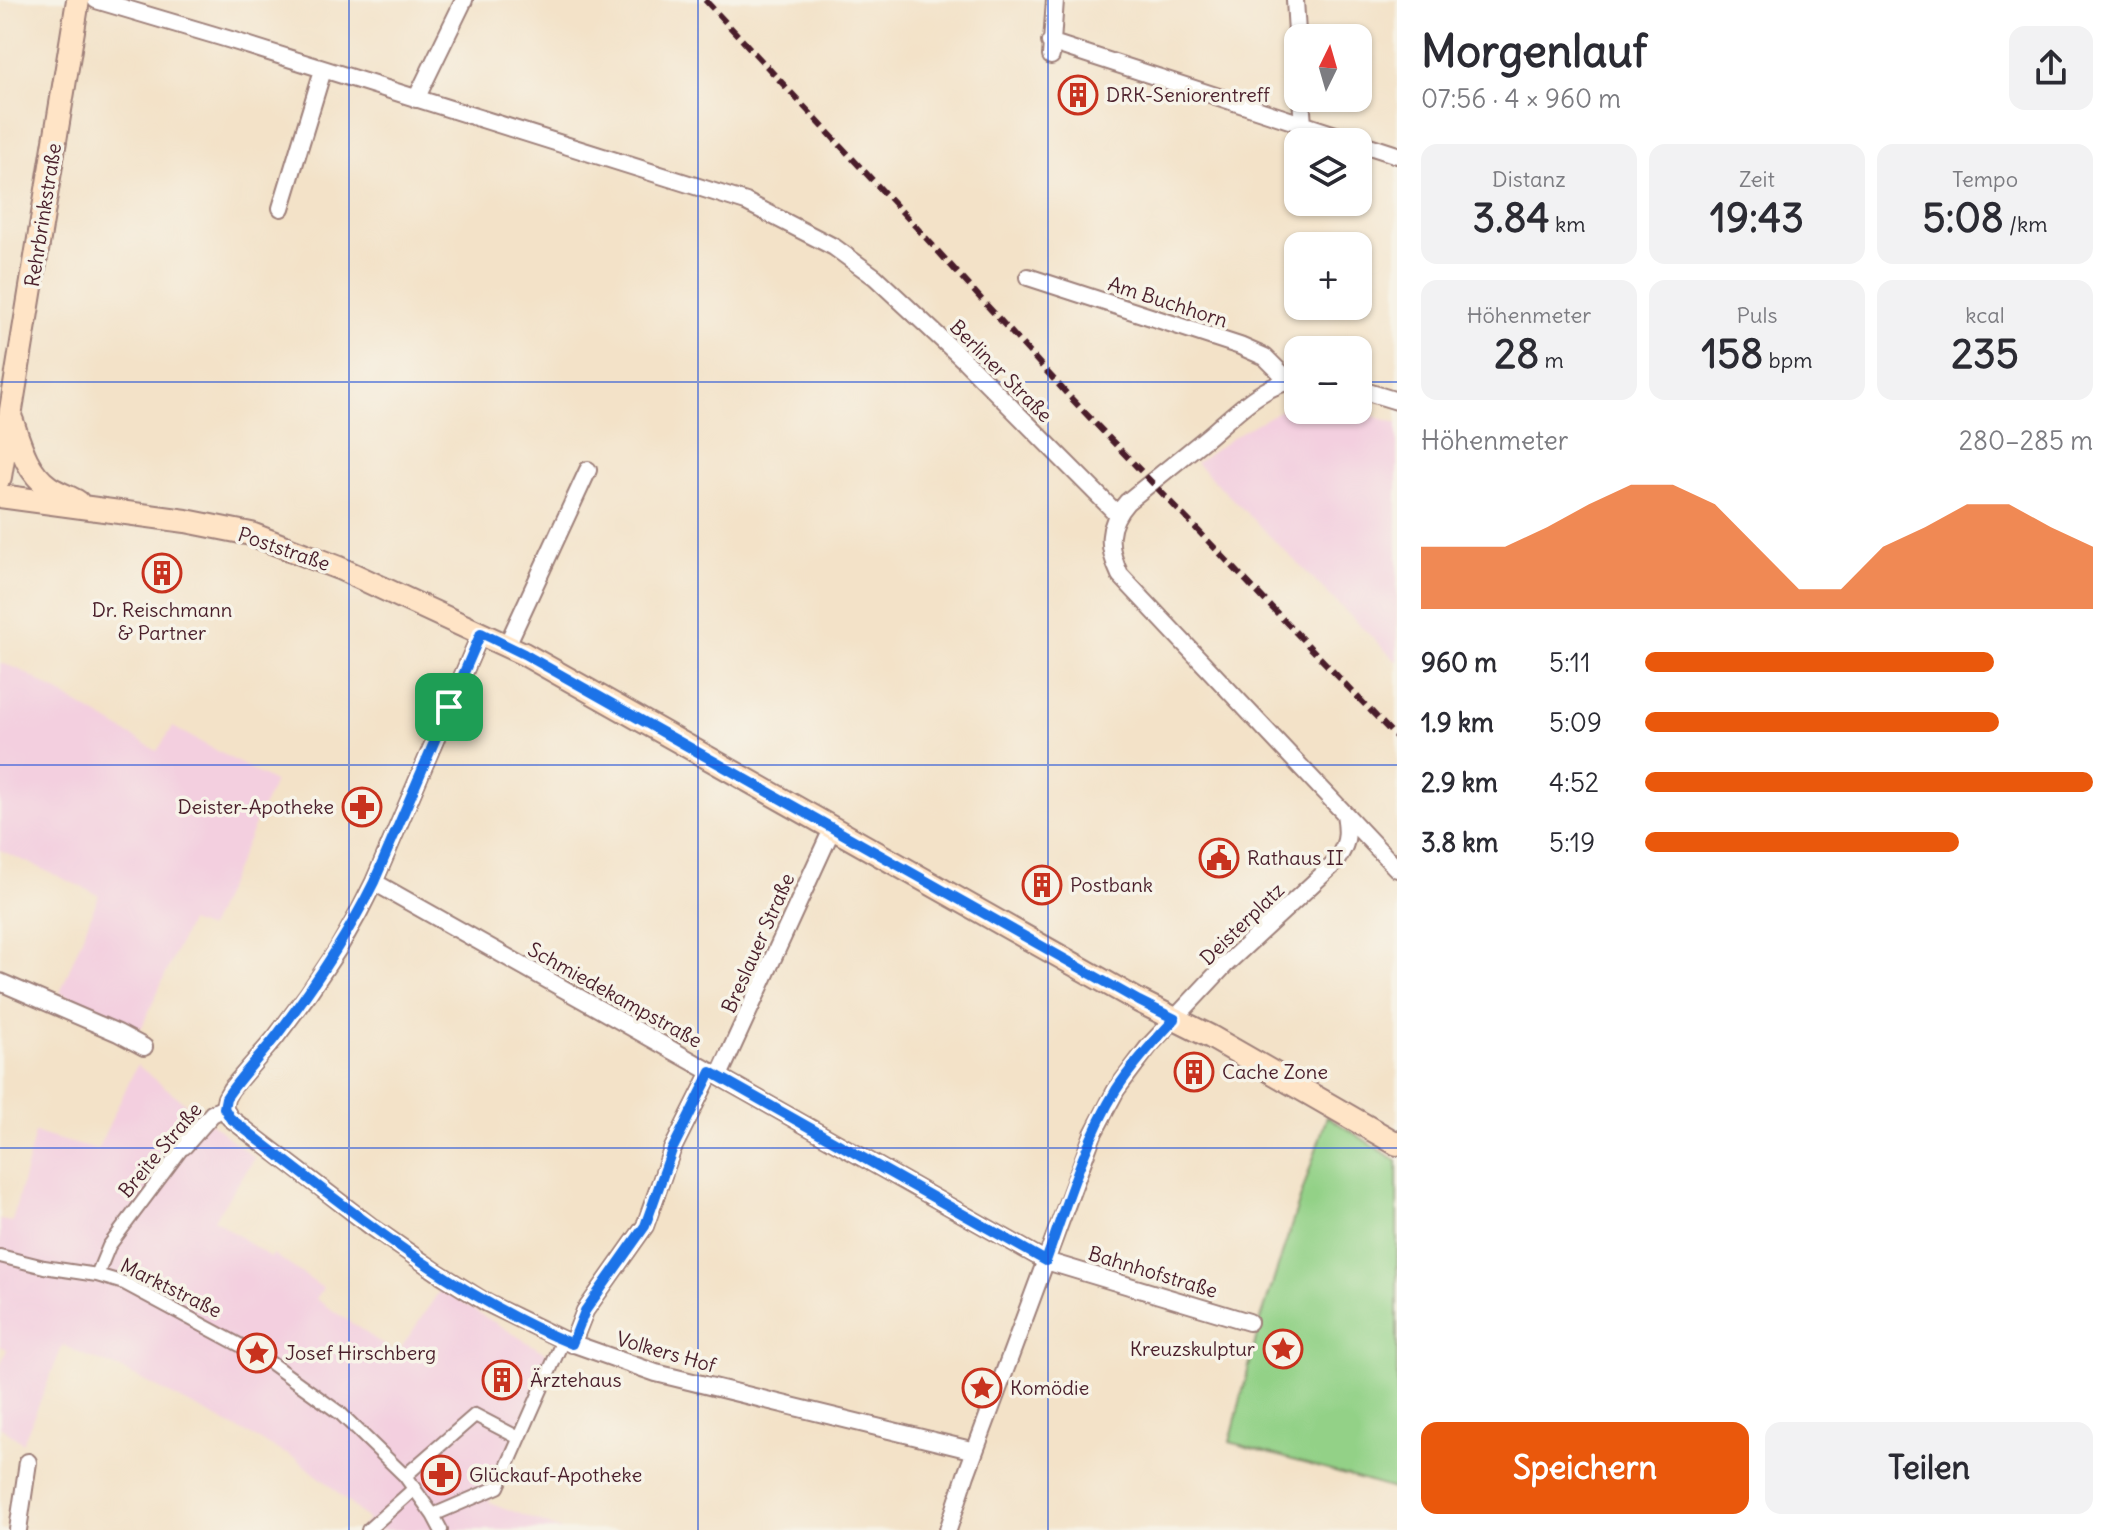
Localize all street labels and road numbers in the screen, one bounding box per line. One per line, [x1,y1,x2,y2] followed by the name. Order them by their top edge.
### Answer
[19,141,66,289] street label: Rehrbrinkstraße
[1105,270,1231,333] street label: Am Buchhorn
[945,314,1058,427] street label: Berliner Straße
[235,521,333,576] street label: Poststraße
[716,869,800,1016] street label: Breslauer Straße
[1194,877,1289,970] street label: Deisterplatz
[524,936,707,1053] street label: Schmiedekampstraße
[113,1097,207,1202] street label: Breite Straße
[1086,1240,1221,1303] street label: Bahnhofstraße
[117,1252,226,1323] street label: Marktstraße
[614,1325,719,1378] street label: Volkers Hof

